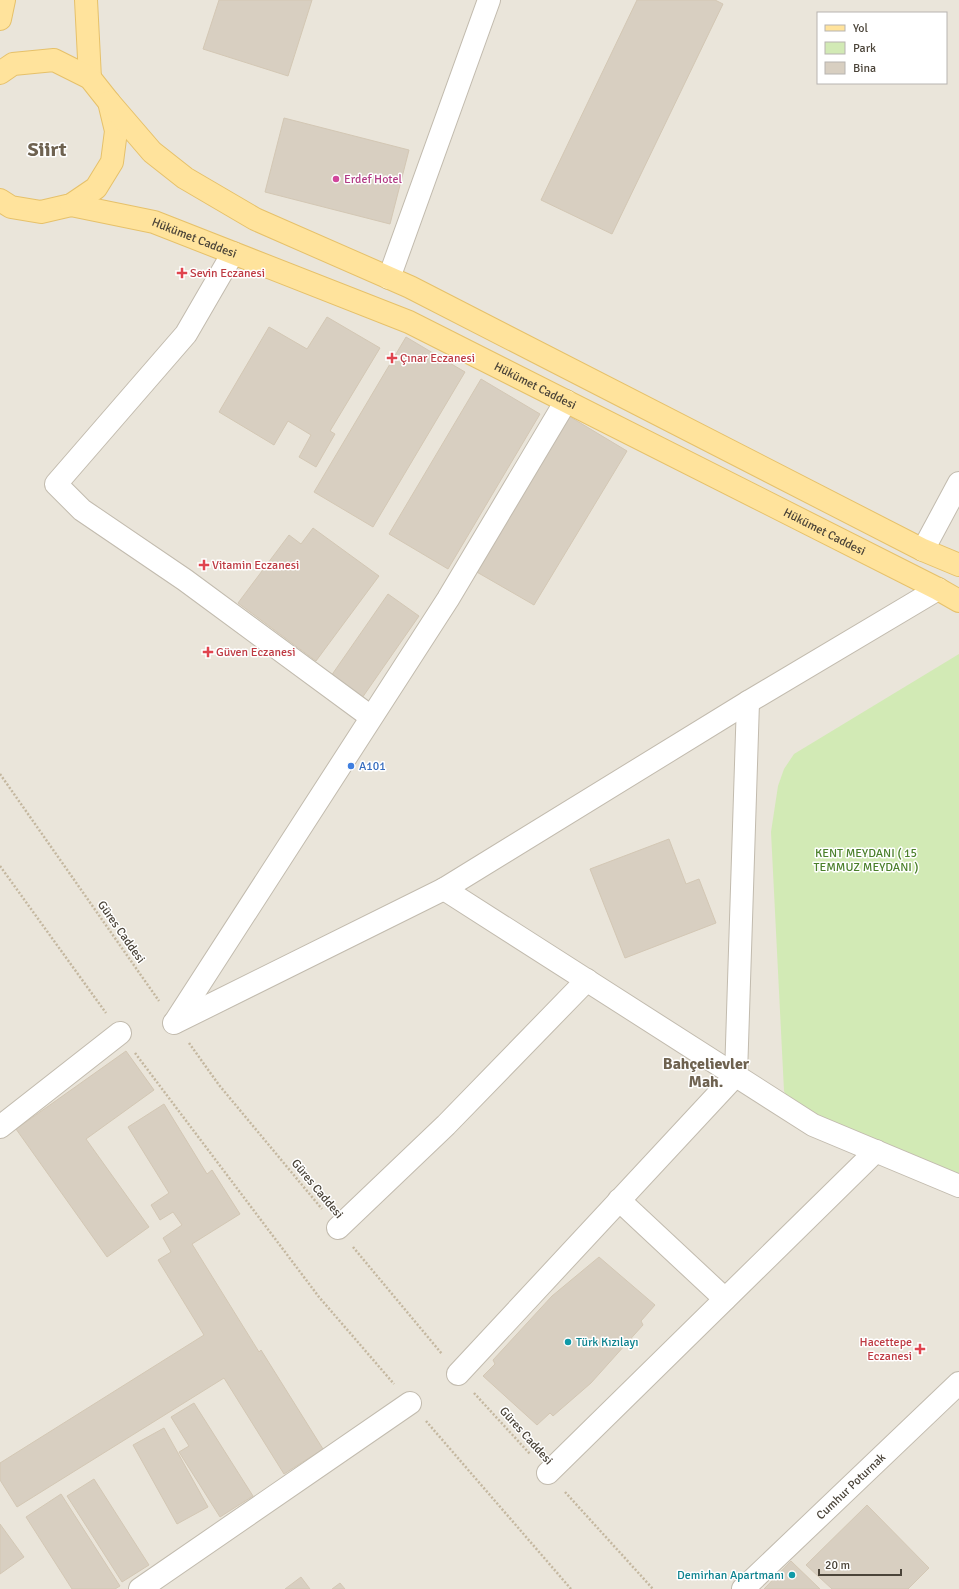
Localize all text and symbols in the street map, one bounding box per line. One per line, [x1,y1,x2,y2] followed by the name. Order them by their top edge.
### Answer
[817,12,947,84] legend
[853,21,869,36] text: Yol
[853,41,876,56] text: Park
[853,61,876,76] text: Bina
[27,137,67,162] district label: Siirt
[344,172,402,187] place label: Erdef Hotel
[331,174,341,184] marker: Erdef Hotel
[150,214,239,261] street label: Hükümet Caddesi
[190,266,265,281] place label: Sevin Eczanesi
[177,268,187,278] marker: Sevin Eczanesi
[400,351,475,366] place label: Çınar Eczanesi
[387,353,397,363] marker: Çınar Eczanesi
[492,359,579,413] street label: Hükümet Caddesi
[781,505,868,559] street label: Hükümet Caddesi
[212,558,299,573] place label: Vitamin Eczanesi
[199,560,209,570] marker: Vitamin Eczanesi
[216,645,296,660] place label: Güven Eczanesi
[203,647,213,657] marker: Güven Eczanesi
[359,759,386,774] place label: A101
[346,761,356,771] marker: A101
[813,846,919,875] park label: KENT MEYDANI ( 15 TEMMUZ MEYDANI )
[94,898,148,966] street label: Güres Caddesi
[663,1054,750,1092] district label: Bahçelievler Mah.
[288,1156,346,1222] street label: Güres Caddesi
[576,1335,638,1350] place label: Türk Kızılayı
[860,1335,912,1364] place label: Hacettepe Eczanesi
[563,1337,573,1347] marker: Türk Kızılayı
[915,1344,925,1354] marker: Hacettepe Eczanesi
[496,1404,556,1468] street label: Güres Caddesi
[813,1450,889,1523] street label: Cumhur Poturnak
[819,1551,901,1577] scale bar
[825,1558,850,1573] text: 20 m
[677,1568,784,1583] place label: Demirhan Apartmanı
[787,1570,797,1580] marker: Demirhan Apartmanı

